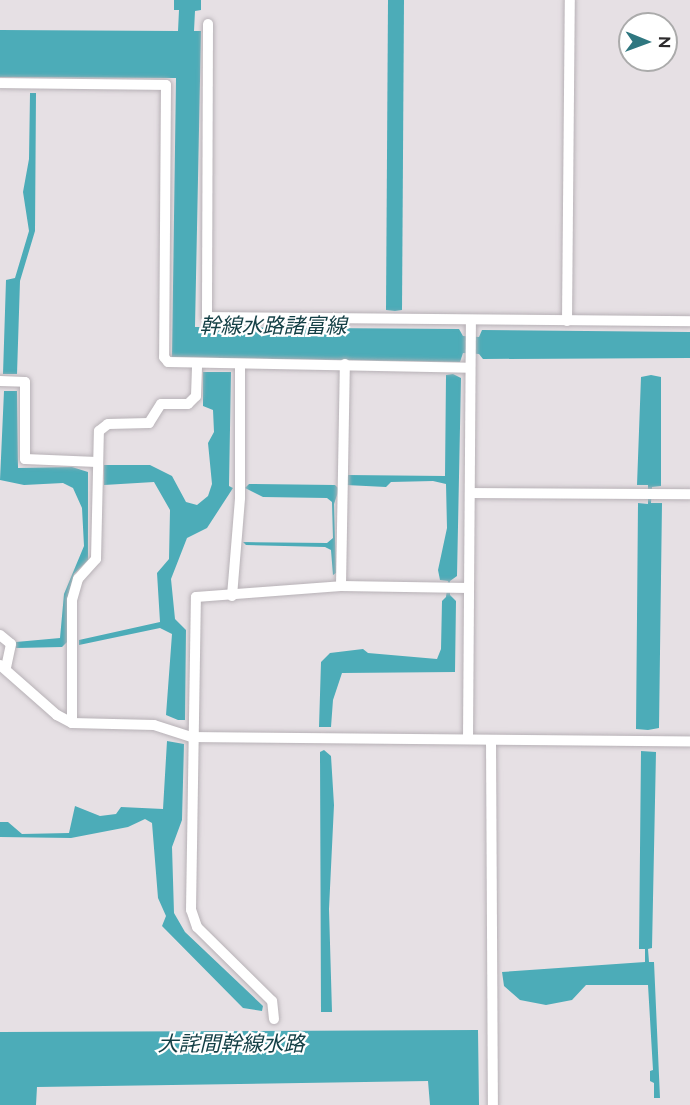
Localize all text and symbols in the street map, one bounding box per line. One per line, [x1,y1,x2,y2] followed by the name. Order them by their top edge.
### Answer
[618,12,678,72] north arrow
[655,36,674,49] text: N
[200,313,346,339] water label: 幹線水路諸富線
[158,1031,304,1057] water label: 大詫間幹線水路

